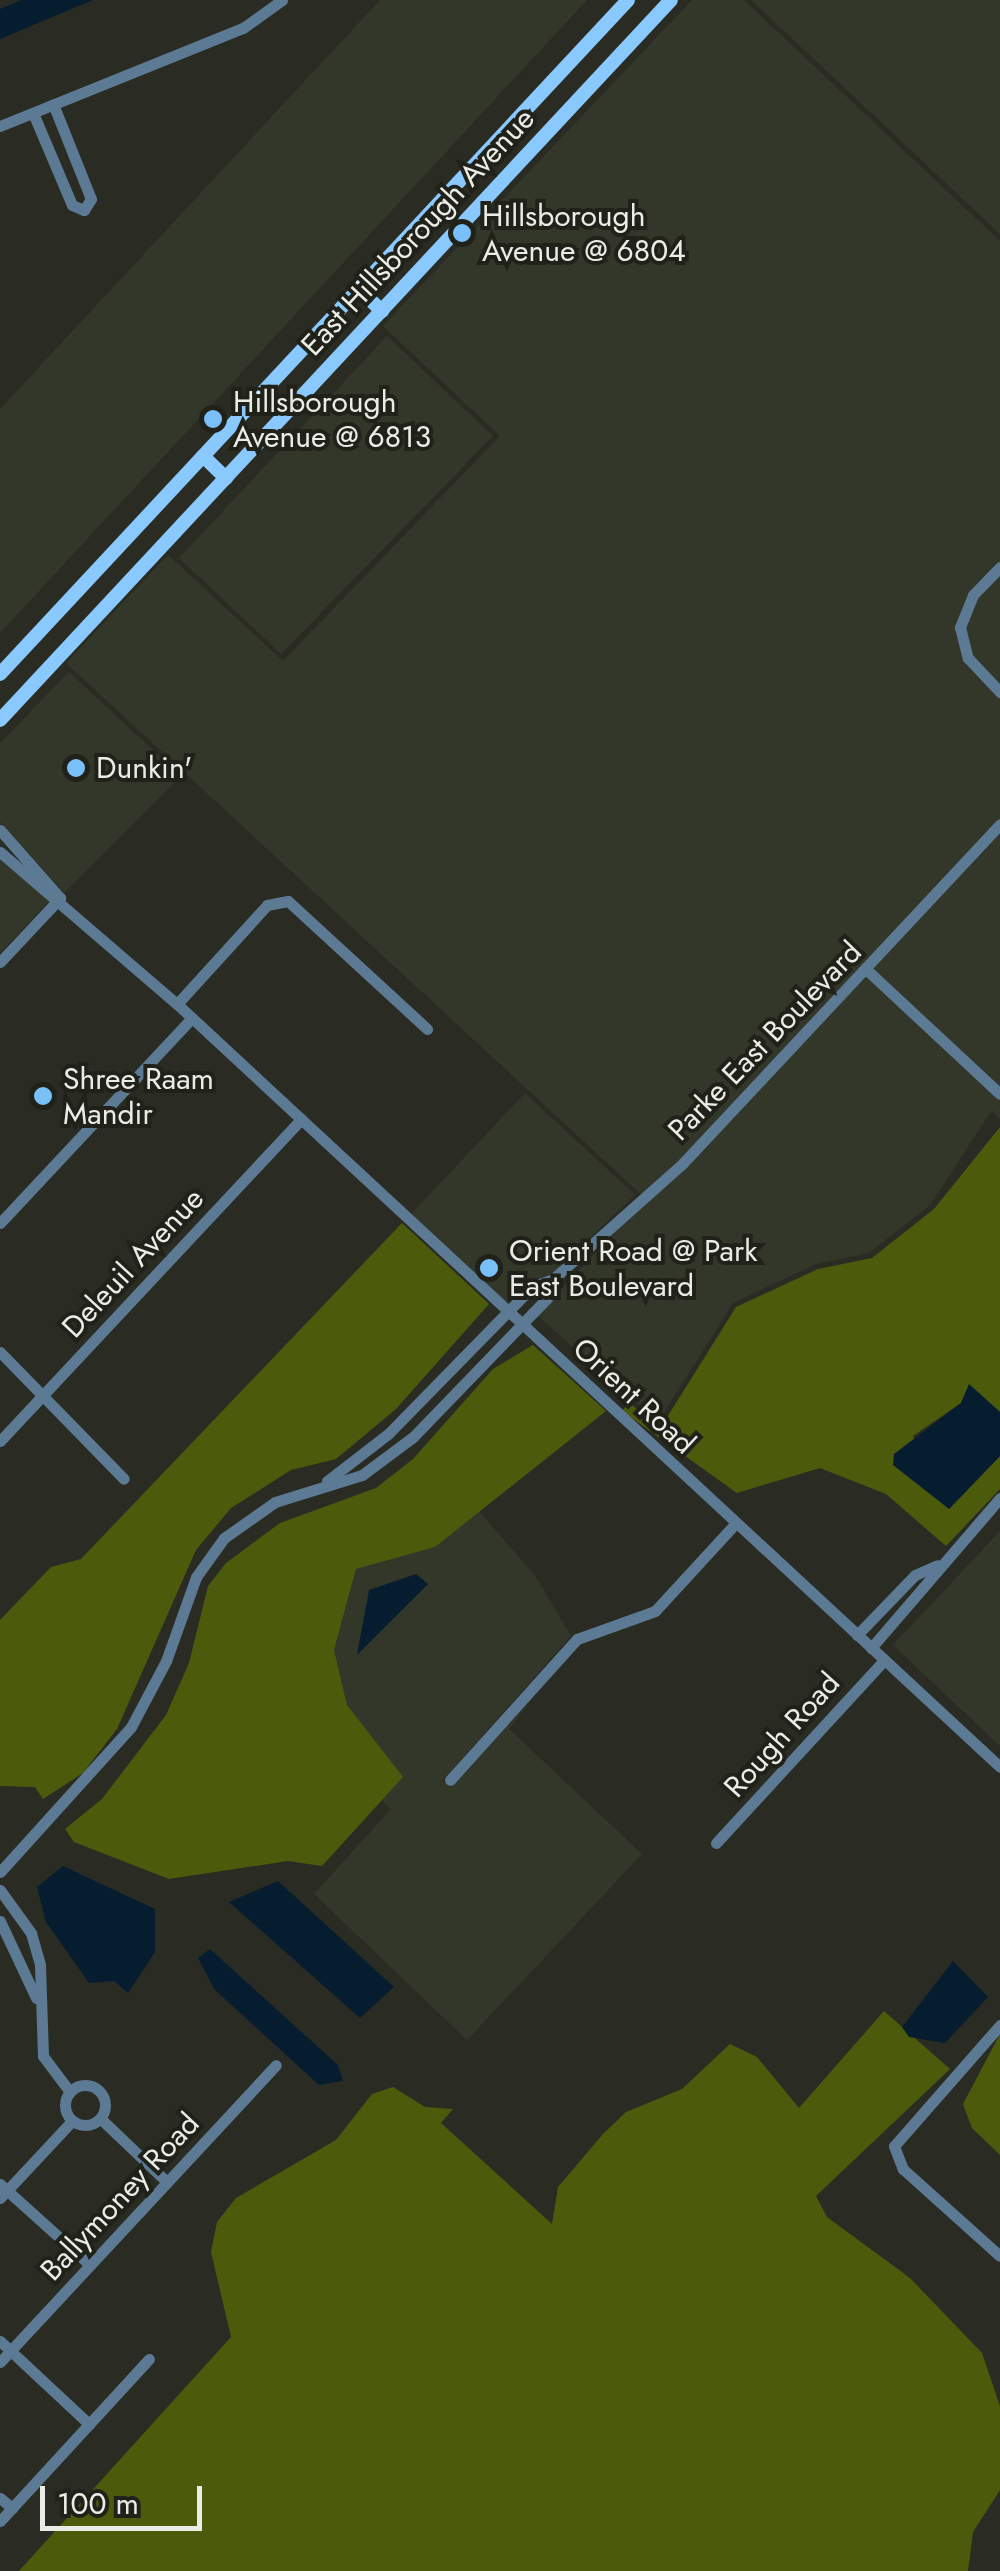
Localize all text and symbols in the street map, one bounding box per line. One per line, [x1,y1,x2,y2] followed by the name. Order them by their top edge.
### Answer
[294,101,542,363] street label: East Hillsborough Avenue
[482,198,686,268] place label: Hillsborough Avenue @ 6804
[451,222,473,244] marker: Hillsborough Avenue @ 6804
[233,384,431,454] place label: Hillsborough Avenue @ 6813
[202,408,224,430] marker: Hillsborough Avenue @ 6813
[96,750,192,786] place label: Dunkin'
[65,757,87,779] marker: Dunkin'
[661,934,869,1148] street label: Parke East Boulevard
[63,1061,214,1132] place label: Shree Raam Mandir
[32,1085,54,1107] marker: Shree Raam Mandir
[55,1181,211,1345] street label: Deleuil Avenue
[509,1233,757,1304] place label: Orient Road @ Park East Boulevard
[478,1257,500,1279] marker: Orient Road @ Park East Boulevard
[565,1330,703,1462] street label: Orient Road
[717,1665,847,1805] street label: Rough Road
[33,2106,207,2288] street label: Ballymoney Road
[45,2466,208,2528] scale bar
[57,2482,139,2525] text: 100 m

